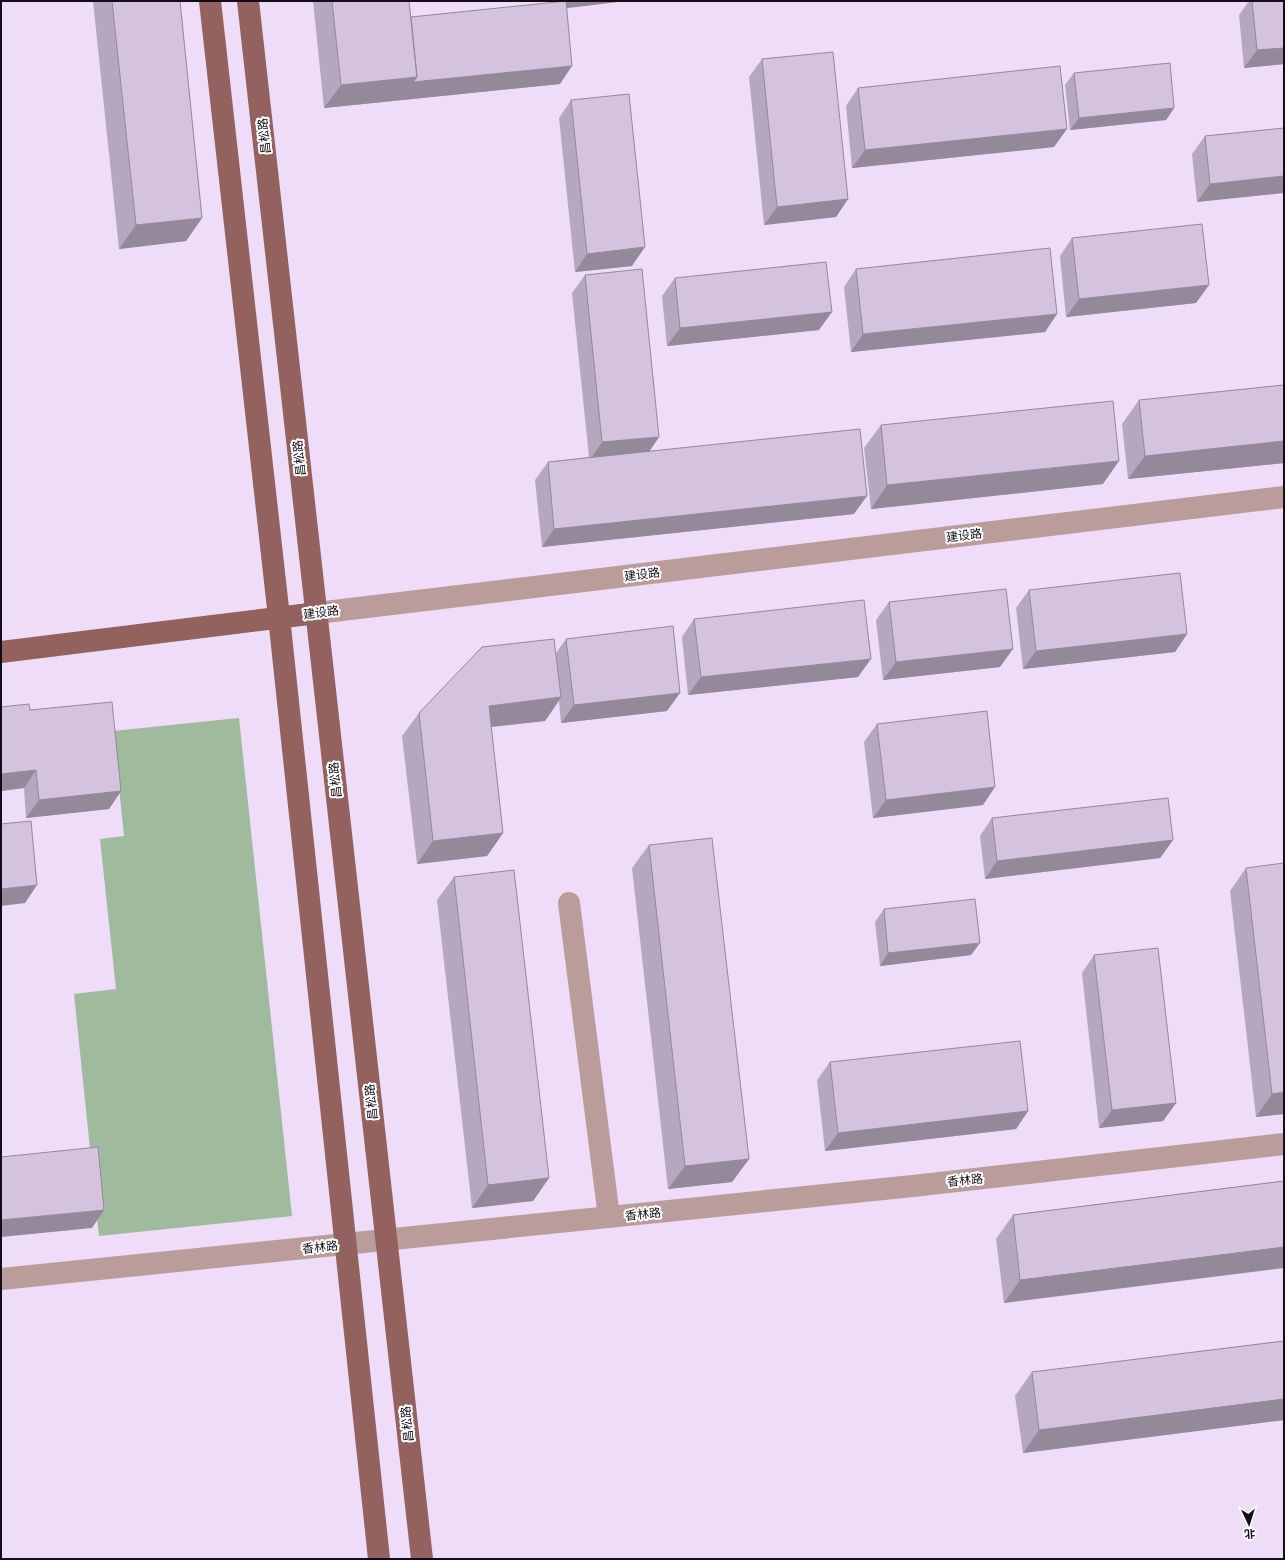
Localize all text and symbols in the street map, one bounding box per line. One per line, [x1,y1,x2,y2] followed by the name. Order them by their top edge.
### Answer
[255,117,273,155] street label: 昌松路
[290,439,308,477] street label: 昌松路
[945,525,983,545] street label: 建设路
[623,564,661,584] street label: 建设路
[302,602,340,622] street label: 建设路
[326,761,344,799] street label: 昌松路
[362,1083,380,1121] street label: 昌松路
[946,1171,984,1189] street label: 香林路
[624,1205,662,1223] street label: 香林路
[301,1238,339,1256] street label: 香林路
[398,1405,416,1443] street label: 昌松路
[1229,1504,1269,1544] north arrow
[1244,1527,1256,1541] text: 北

